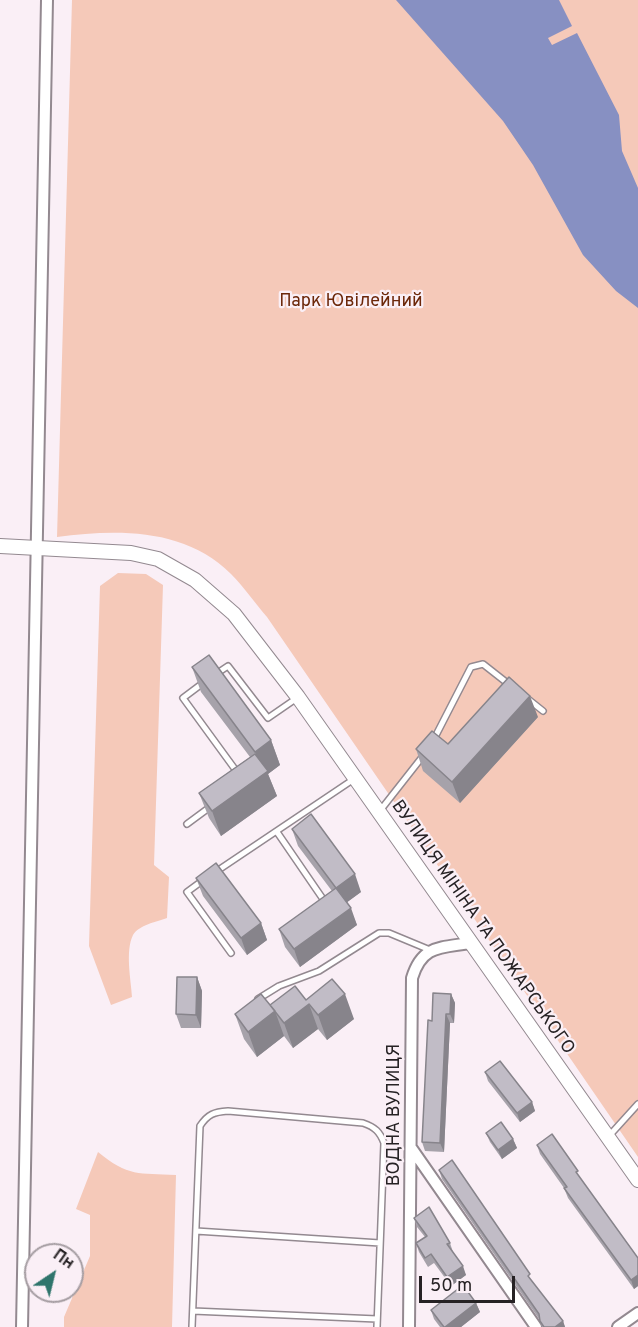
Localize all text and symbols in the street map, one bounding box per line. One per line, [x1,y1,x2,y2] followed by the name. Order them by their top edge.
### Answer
[279,291,423,313] park label: Парк Ювілейний
[386,797,578,1059] street label: ВУЛИЦЯ МІНІНА ТА ПОЖАРСЬКОГО
[384,1044,406,1186] street label: ВОДНА ВУЛИЦЯ
[24,1243,84,1303] north arrow
[49,1246,78,1274] text: Пн
[422,1264,518,1302] scale bar
[430,1275,472,1298] text: 50 m

